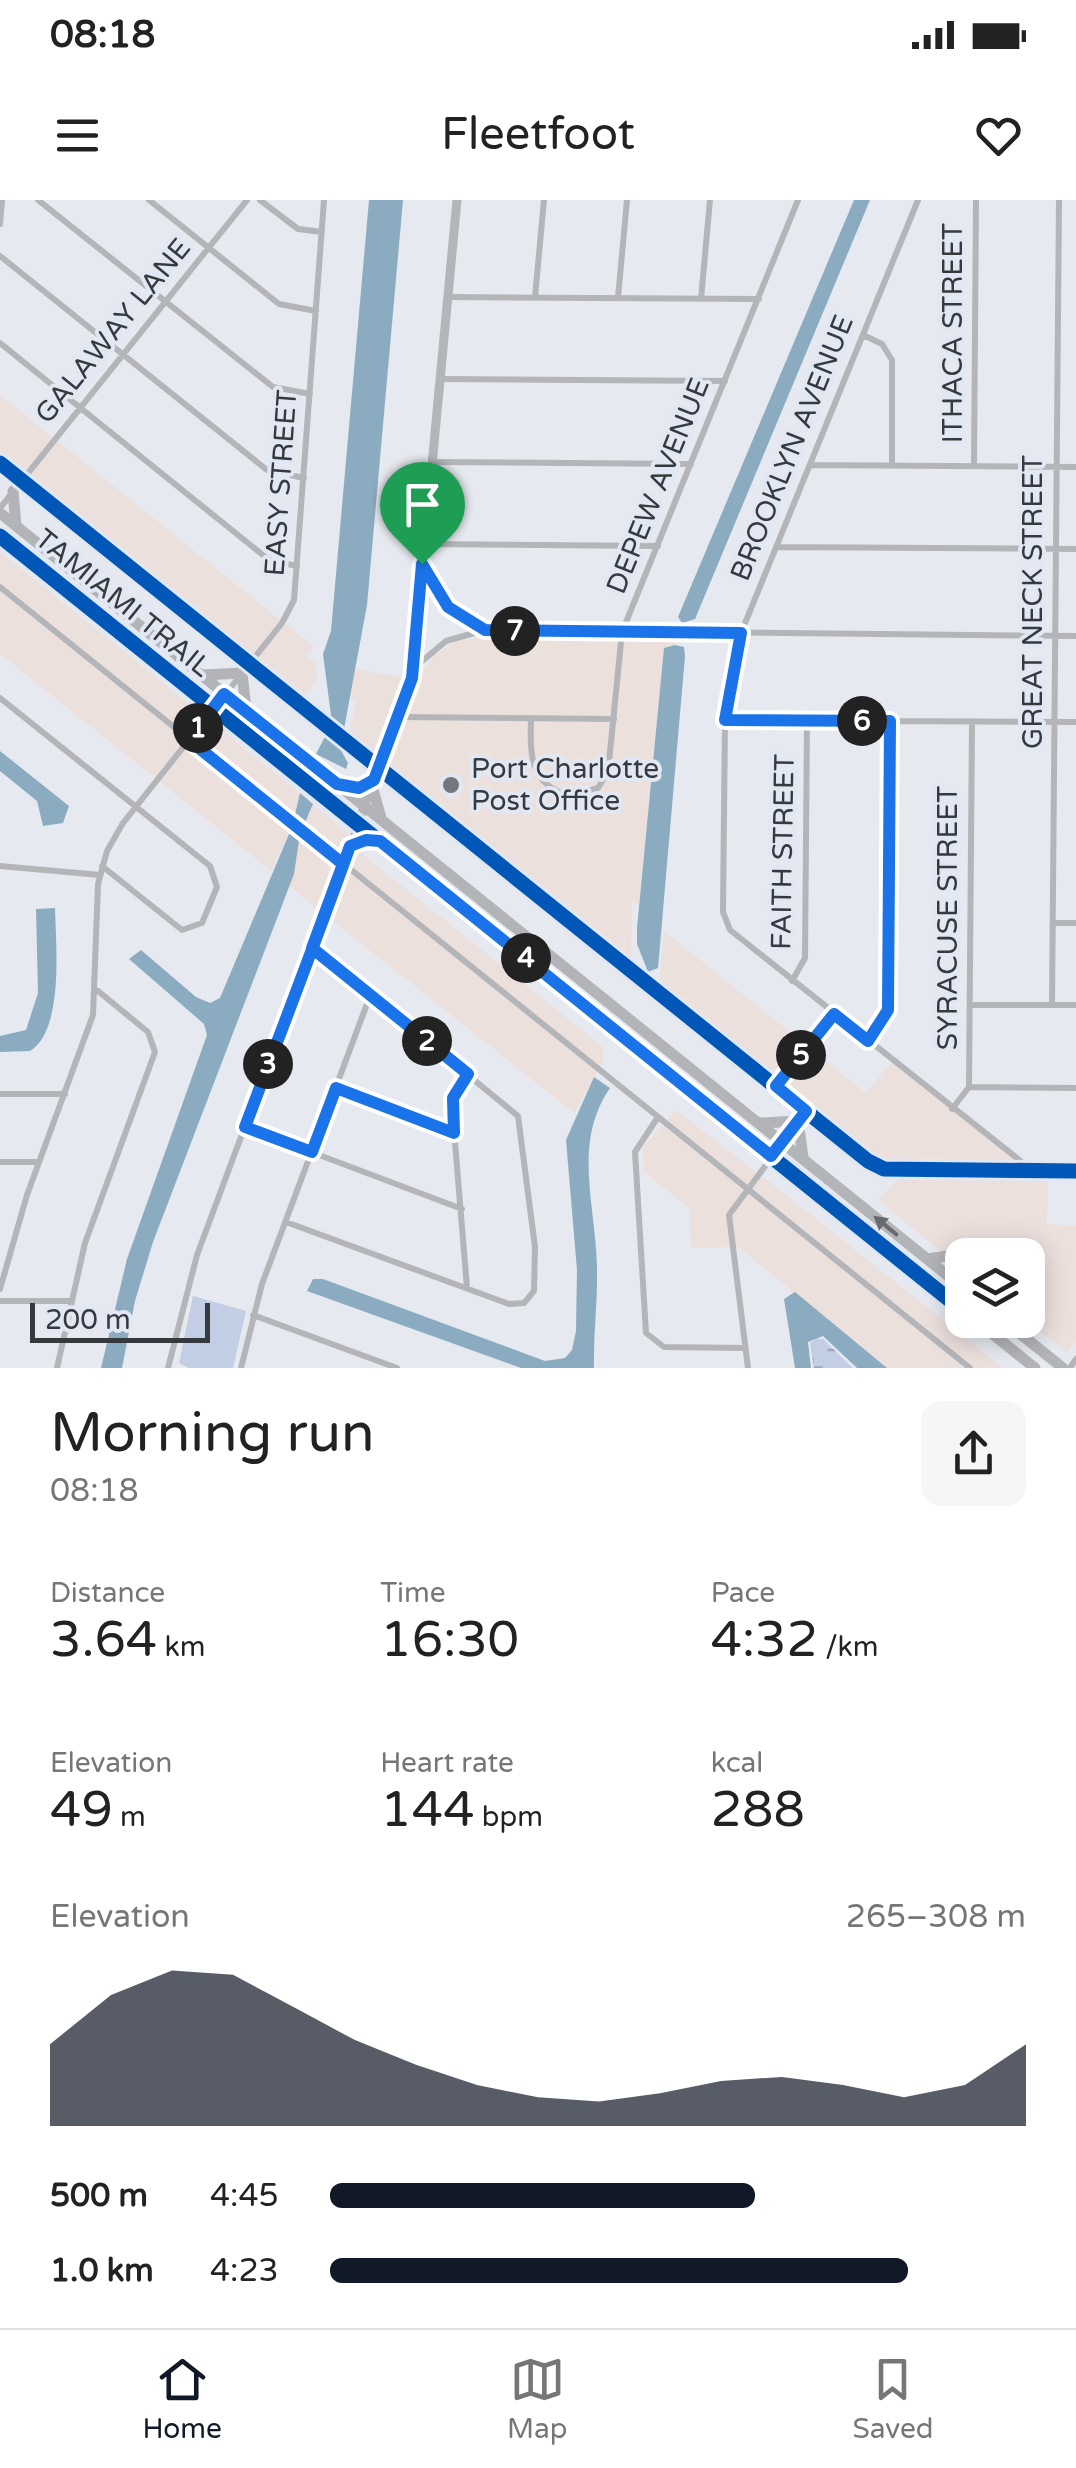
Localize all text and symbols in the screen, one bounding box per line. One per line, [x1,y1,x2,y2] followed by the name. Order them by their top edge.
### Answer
[50,12,155,58] text: 08:18
[50,108,105,163] icon: menu
[441,108,635,162] text: Fleetfoot
[971,108,1026,163] icon: heart
[936,223,970,443] street label: ITHACA STREET
[28,232,198,430] street label: GALAWAY LANE
[723,310,861,586] street label: BROOKLYN AVENUE
[599,373,717,599] street label: DEPEW AVENUE
[258,389,304,577] street label: EASY STREET
[1016,455,1050,749] street label: GREAT NECK STREET
[380,462,465,565] pin
[395,477,450,532] icon: arrive
[28,522,218,684] street label: TAMIAMI TRAIL
[490,606,540,656] pin: 7
[506,614,524,648] text: 7
[837,696,887,746] pin: 6
[173,703,223,753] pin: 1
[853,704,871,738] text: 6
[189,711,207,745] text: 1
[471,752,659,818] place label: Port Charlotte Post Office
[764,754,802,950] street label: FAITH STREET
[440,774,462,796] marker: Port Charlotte Post Office
[931,786,965,1050] street label: SYRACUSE STREET
[501,933,551,983] pin: 4
[517,941,535,975] text: 4
[402,1016,452,1066] pin: 2
[418,1024,436,1058] text: 2
[776,1030,826,1080] pin: 5
[792,1038,810,1072] text: 5
[243,1039,293,1089] pin: 3
[259,1047,277,1081] text: 3
[874,1216,899,1237] one-way arrow
[945,1238,1045,1338] map controls
[945,1238,1045,1338] button: layers
[30,1298,210,1342] scale bar
[45,1303,131,1337] text: 200 m
[50,1401,375,1467] text: Morning run
[921,1401,1026,1506] button: share
[50,1472,139,1510] text: 08:18
[50,1576,165,1610] text: Distance
[380,1576,446,1610] text: Time
[711,1576,775,1610] text: Pace
[50,1610,157,1670] text: 3.64
[380,1610,519,1670] text: 16:30
[711,1610,818,1670] text: 4:32
[157,1630,205,1664] text: km
[818,1630,879,1664] text: /km
[50,1746,172,1780] text: Elevation
[380,1746,514,1780] text: Heart rate
[711,1746,763,1780] text: kcal
[50,1780,113,1840] text: 49
[380,1780,475,1840] text: 144
[711,1780,805,1840] text: 288
[113,1800,146,1834] text: m
[475,1800,543,1834] text: bpm
[50,1898,190,1936] text: Elevation
[846,1898,1026,1936] text: 265–308 m
[50,2177,148,2215] text: 500 m
[210,2177,279,2215] text: 4:45
[50,2252,154,2290] text: 1.0 km
[210,2252,279,2290] text: 4:23
[143,2352,222,2446] tab: Home
[507,2352,567,2446] tab: Map
[853,2352,933,2446] tab: Saved

